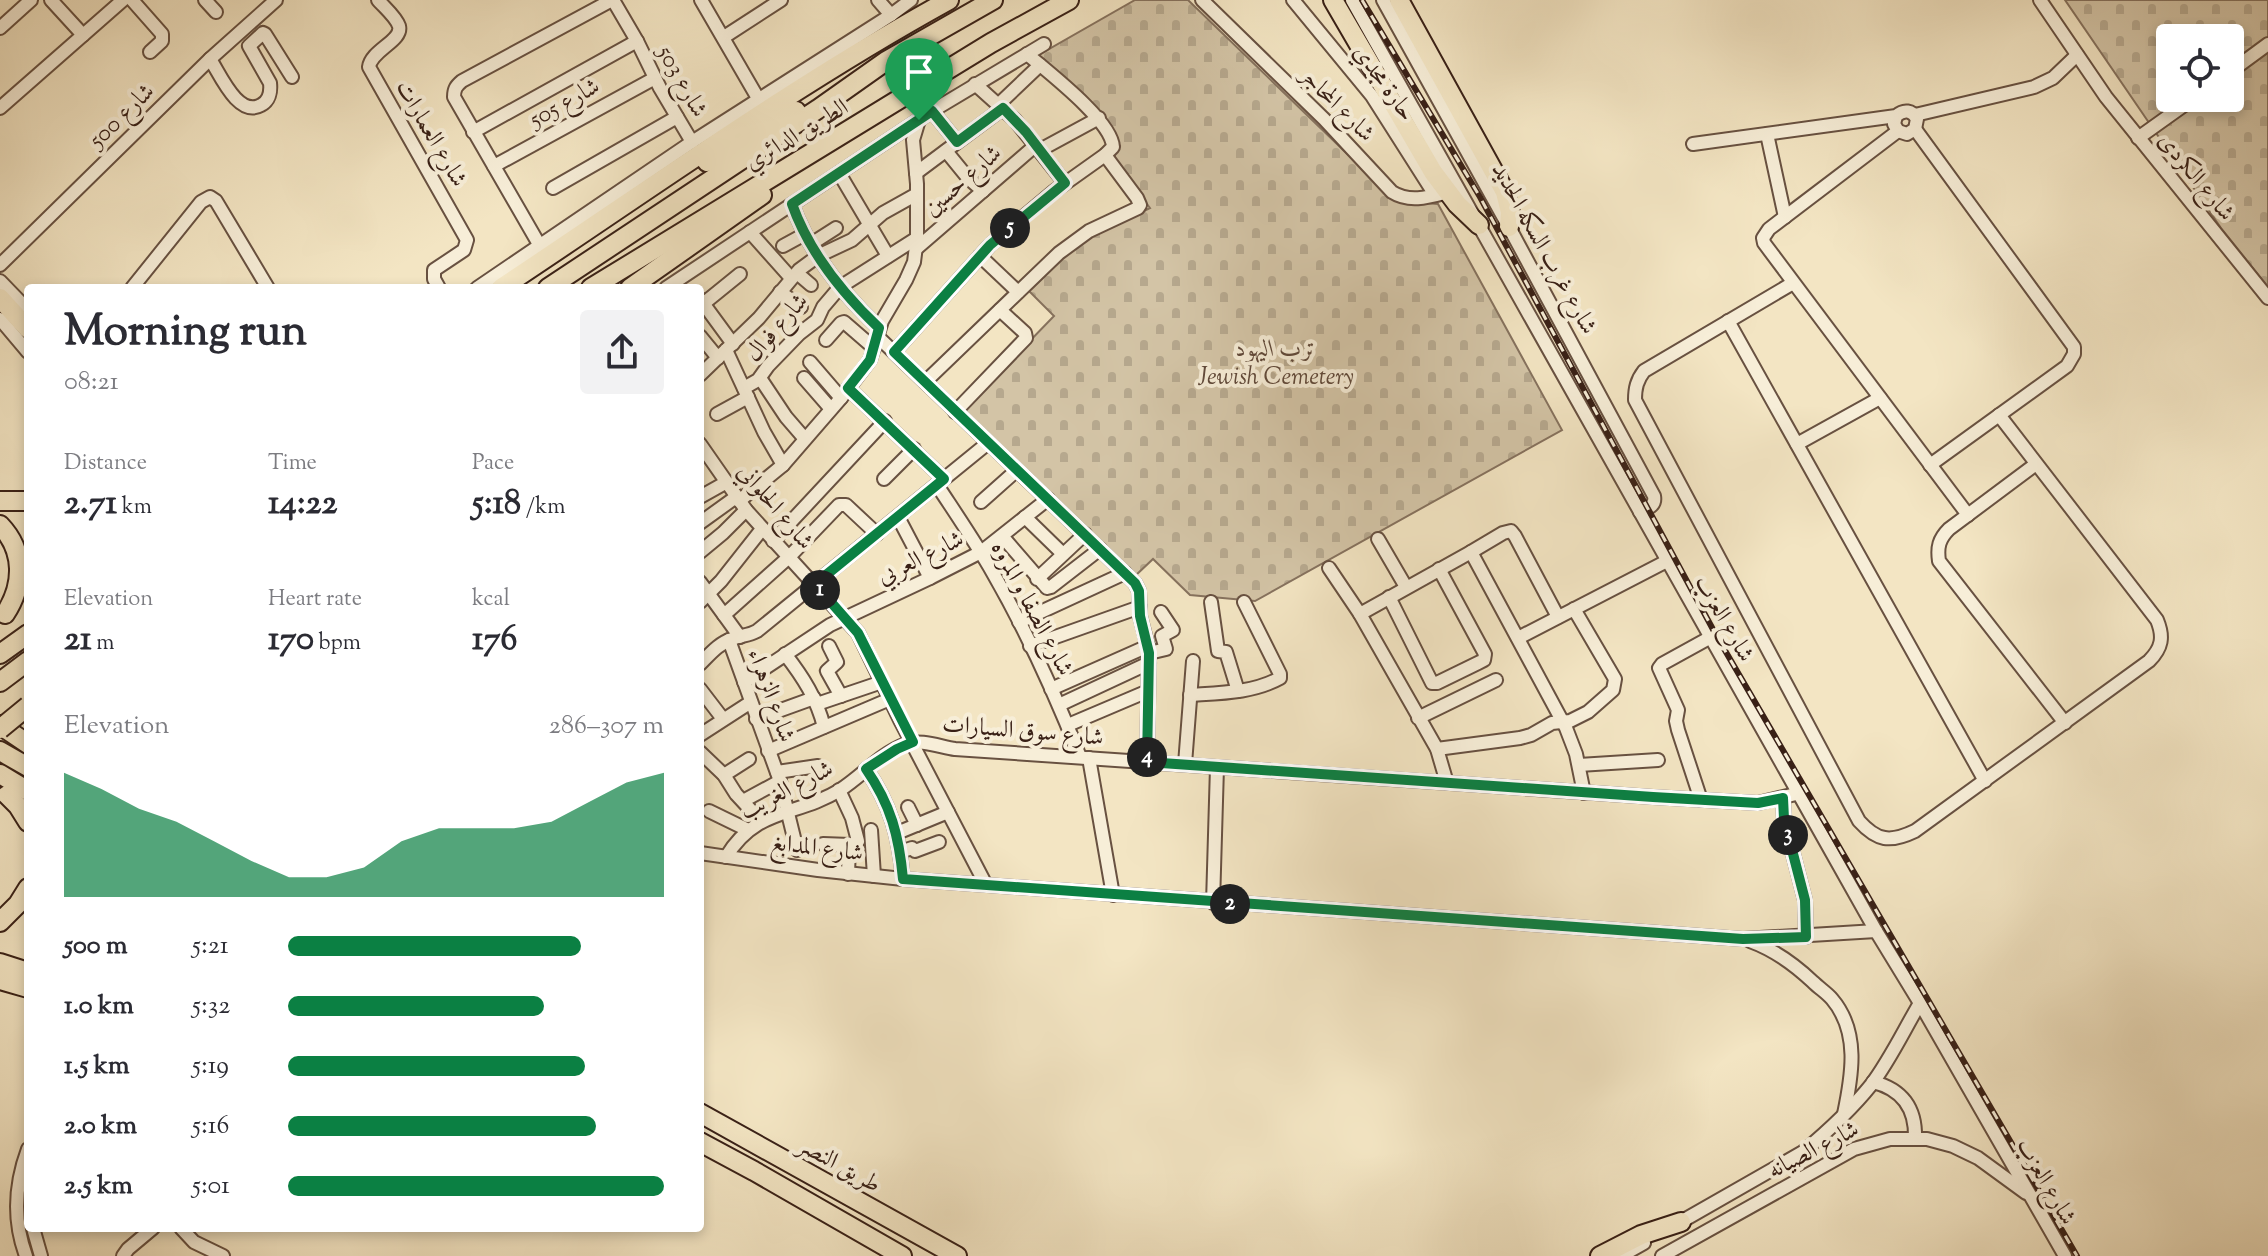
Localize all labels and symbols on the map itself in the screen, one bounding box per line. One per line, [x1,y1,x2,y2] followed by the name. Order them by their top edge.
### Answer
[646,38,715,125] street label: شارع 503
[885,38,953,120] pin
[1344,38,1423,129] street label: حارة مجدي
[1289,58,1382,151] street label: شارع المحاجر
[522,70,607,139] street label: شارع 505
[385,74,475,194] street label: شارع العمارات
[80,76,164,159] street label: شارع 500
[739,91,856,180] street label: الطريق الدائري
[2148,126,2242,230] street label: شارع الكردى
[917,138,1011,226] street label: شارع حسين
[1481,157,1605,341] street label: شارع غرب السكه الحديد
[990,208,1030,248] pin: 5
[738,286,818,371] street label: شارع فوال
[1197,333,1354,395] park label: ترب اليهود Jewish Cemetery
[727,457,821,559] street label: شارع الحلواني
[872,523,970,595] street label: شارع العربي
[981,535,1081,683] street label: شارع الصفا و المروه
[1684,569,1762,669] street label: شارع العزب
[800,570,840,610] pin: 1
[737,644,803,748] street label: شارع الزهراء
[941,708,1105,757] street label: شارع سوق السيارات
[1127,737,1167,777] pin: 4
[734,753,840,830] street label: شارع الغريب
[1768,815,1808,855] pin: 3
[768,826,865,875] street label: شارع المدابغ
[1210,884,1250,924] pin: 2
[1762,1113,1866,1189] street label: شارع الصيانه
[789,1128,887,1202] street label: طريق النصر
[2006,1132,2084,1232] street label: شارع العزب

